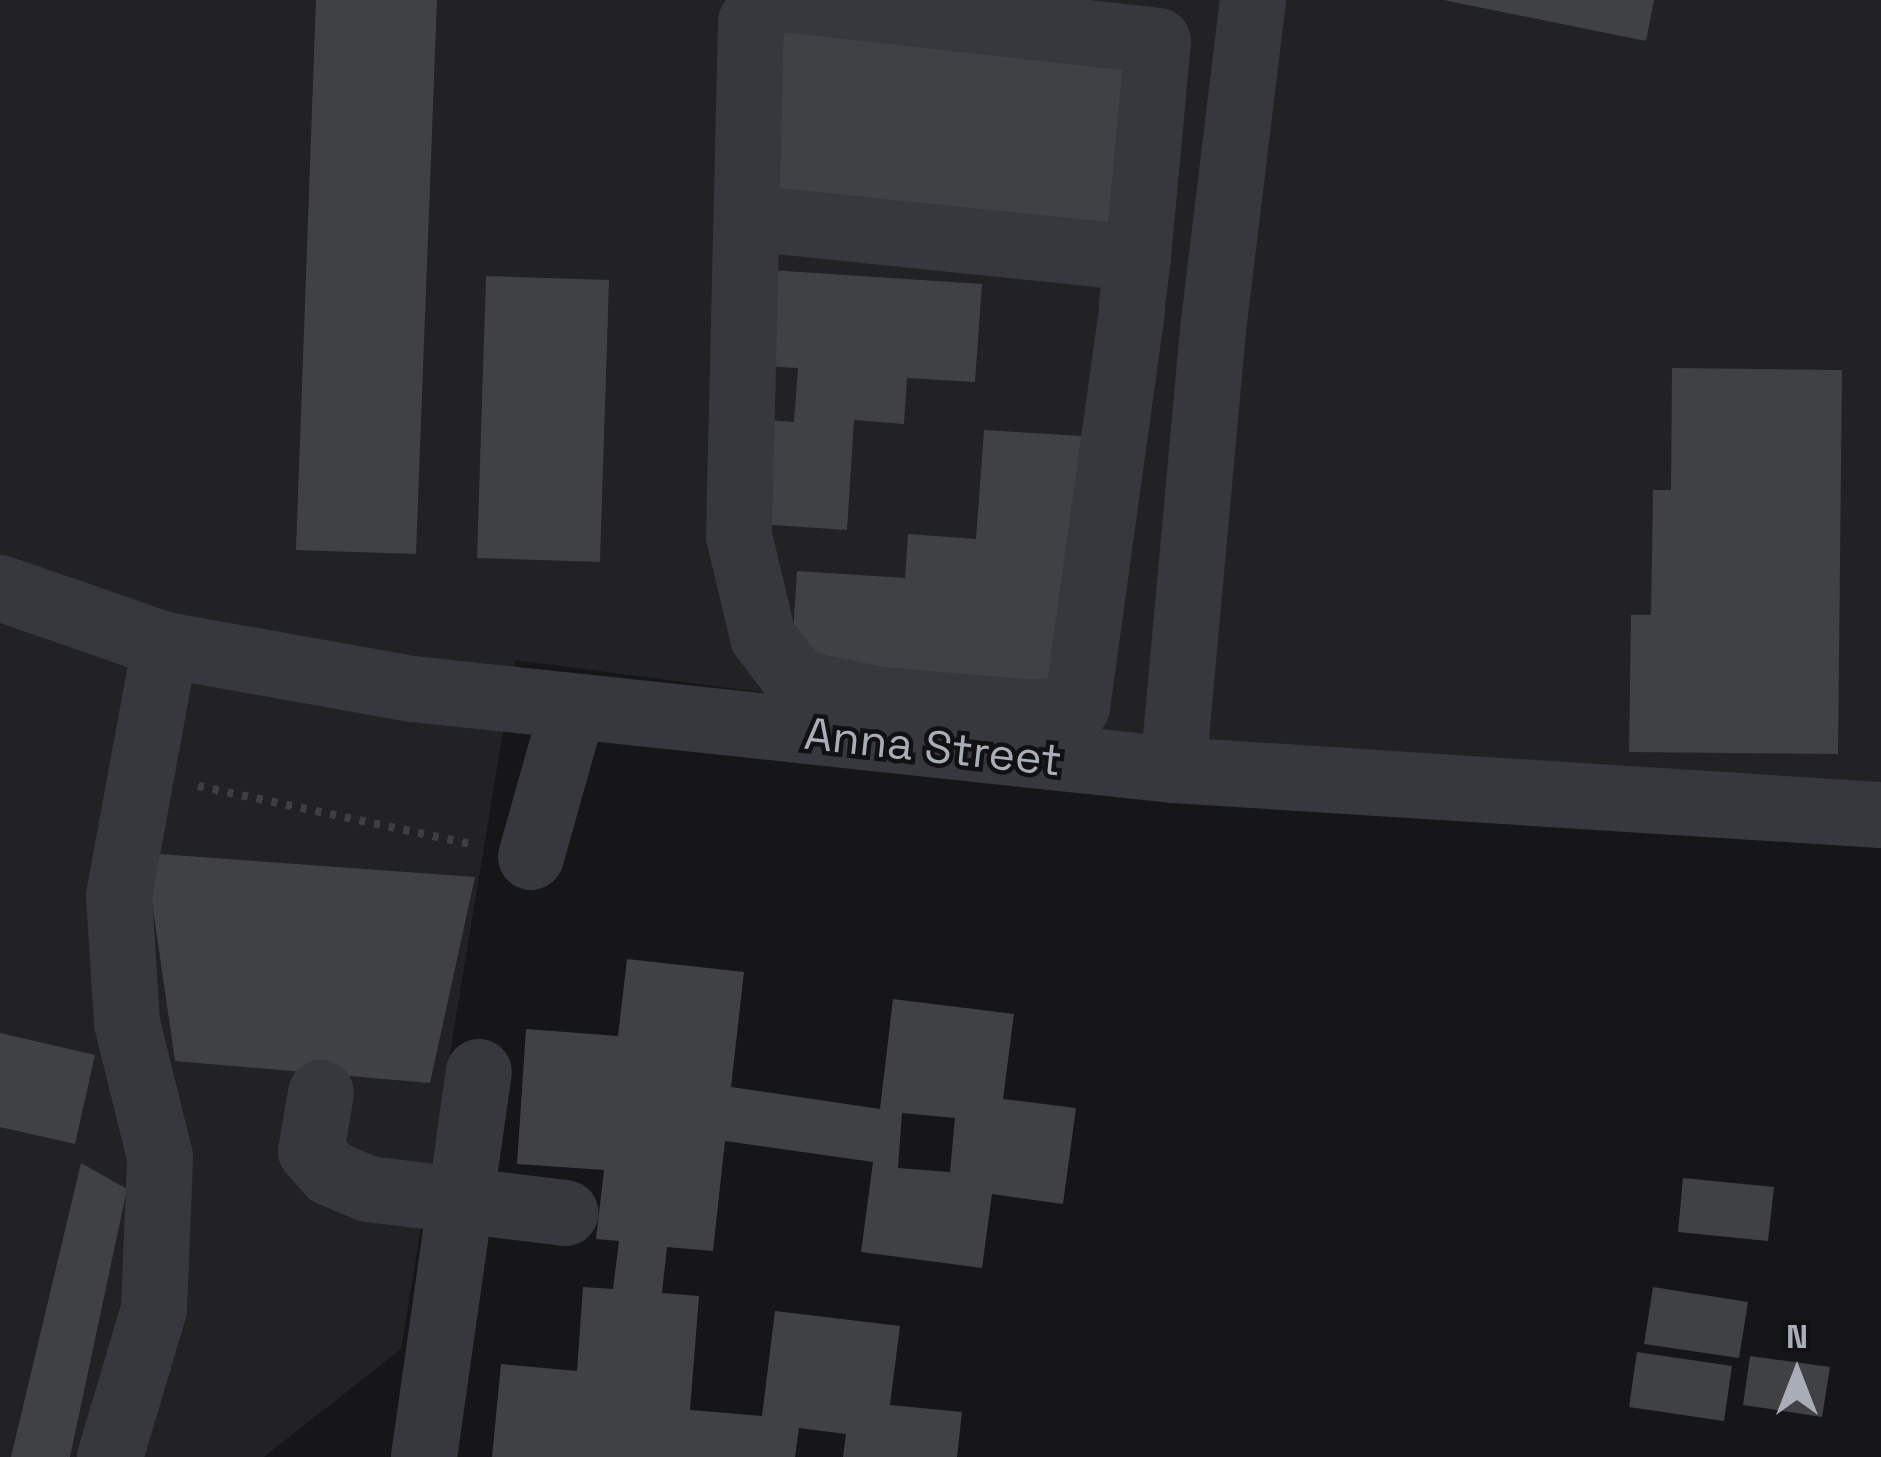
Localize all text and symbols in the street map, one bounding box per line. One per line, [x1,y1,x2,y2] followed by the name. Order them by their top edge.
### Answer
[802,707,1064,787] street label: Anna Street
[1737,1313,1857,1433] north arrow
[1786,1316,1808,1358] text: N

